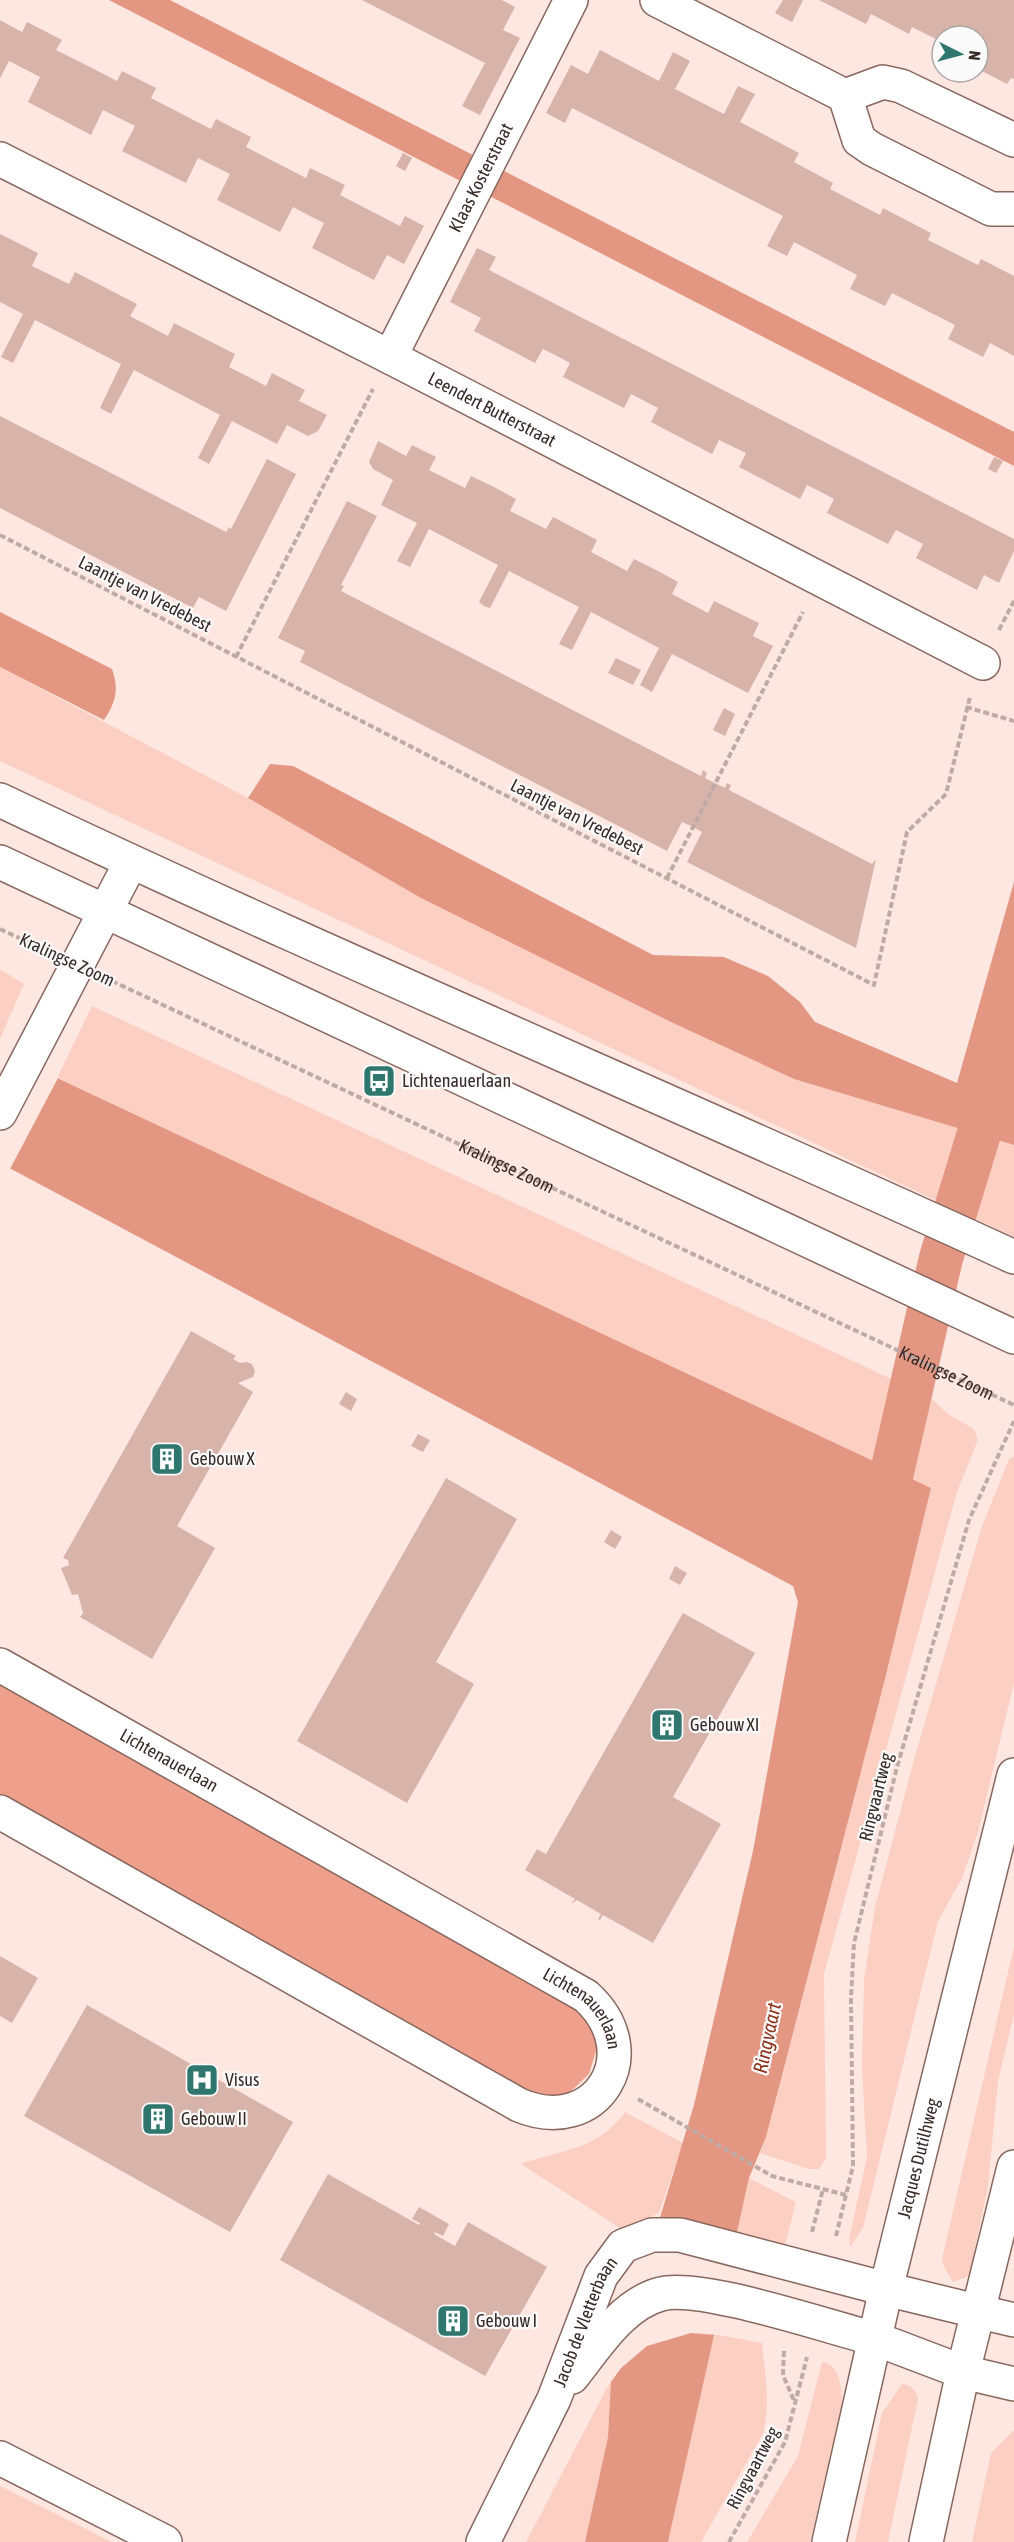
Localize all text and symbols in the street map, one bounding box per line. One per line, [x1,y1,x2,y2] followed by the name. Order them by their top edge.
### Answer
[930,24,990,84] north arrow
[965,50,984,61] text: N
[444,119,517,236] street label: Klaas Kosterstraat
[425,367,560,451] street label: Leendert Butterstraat
[75,551,215,636] street label: Laantje van Vredebest
[507,774,647,859] street label: Laantje van Vredebest
[16,928,118,991] street label: Kralingse Zoom
[361,1063,397,1099] bus stop icon: Lichtenauerlaan
[402,1070,511,1091] place label: Lichtenauerlaan
[456,1135,558,1197] street label: Kralingse Zoom
[896,1341,998,1404] street label: Kralingse Zoom
[149,1441,185,1477] building icon: Gebouw X
[190,1448,256,1469] place label: Gebouw X
[649,1707,685,1743] building icon: Gebouw XI
[690,1714,759,1735] place label: Gebouw XI
[116,1724,222,1796] street label: Lichtenauerlaan
[854,1750,897,1843] street label: Ringvaartweg
[540,1963,625,2051] street label: Lichtenauerlaan
[748,2000,785,2075] water label: Ringvaart
[184,2062,220,2098] hospital icon: Visus
[225,2069,259,2090] place label: Visus
[893,2096,943,2221] street label: Jacques Dutilhweg
[140,2101,176,2137] building icon: Gebouw II
[181,2108,247,2129] place label: Gebouw II
[549,2252,622,2390] street label: Jacob de Vletterbaan
[435,2303,471,2339] building icon: Gebouw I
[476,2310,537,2331] place label: Gebouw I
[722,2423,783,2513] street label: Ringvaartweg

